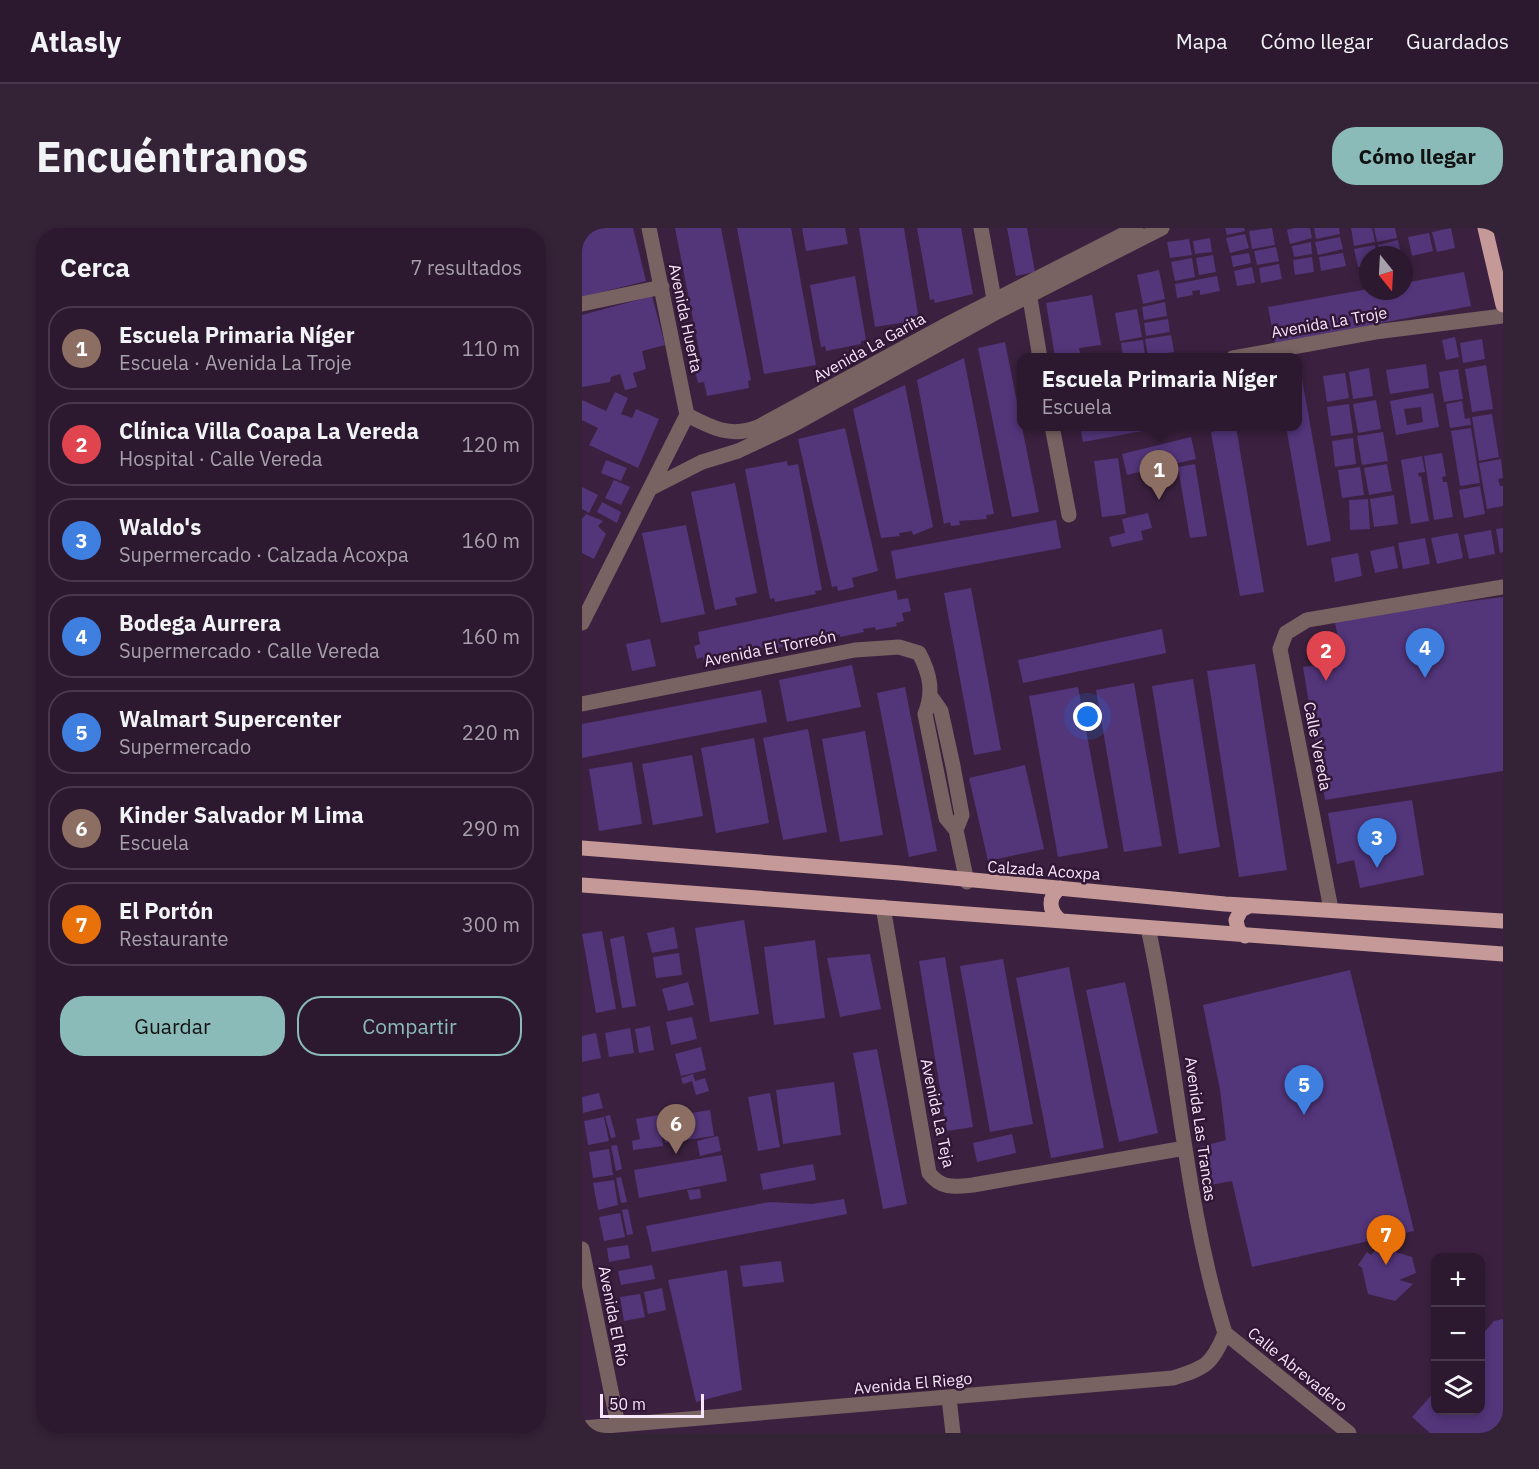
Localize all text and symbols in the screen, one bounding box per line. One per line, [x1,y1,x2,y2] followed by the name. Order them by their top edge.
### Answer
[30,23,121,60] text: Atlasly
[1176,27,1227,55] text: Mapa
[1260,27,1373,55] text: Cómo llegar
[1406,27,1509,55] text: Guardados
[1332,127,1503,185] button: Cómo llegar
[36,129,308,184] text: Encuéntranos
[1359,246,1413,300] north arrow
[60,250,130,284] text: Cerca
[410,254,522,281] text: 7 resultados
[665,262,707,375] street label: Avenida Huerta
[1269,302,1389,342] street label: Avenida La Troje
[809,308,929,386] street label: Avenida La Garita
[119,320,355,349] text: Escuela Primaria Níger
[76,335,88,362] text: 1
[462,335,520,362] text: 110 m
[119,349,352,376] text: Escuela · Avenida La Troje
[1017,353,1302,431] popup
[1042,364,1277,393] text: Escuela Primaria Níger
[1042,393,1112,420] text: Escuela
[119,416,419,445] text: Clínica Villa Coapa La Vereda
[76,431,88,458] text: 2
[462,431,520,458] text: 120 m
[119,445,322,472] text: Hospital · Calle Vereda
[1140,450,1178,500] pin: 1
[119,512,201,541] text: Waldo's
[76,527,88,554] text: 3
[462,527,520,554] text: 160 m
[119,541,409,568] text: Supermercado · Calzada Acoxpa
[119,608,281,637] text: Bodega Aurrera
[76,623,88,650] text: 4
[462,623,520,650] text: 160 m
[702,625,838,671] street label: Avenida El Torreón
[1406,628,1444,678] pin: 4
[1306,632,1346,681] pin: 2
[119,637,380,664] text: Supermercado · Calle Vereda
[1300,700,1336,793] street label: Calle Vereda
[1073,702,1102,731] your location
[119,704,341,733] text: Walmart Supercenter
[76,719,88,746] text: 5
[462,719,520,746] text: 220 m
[119,733,251,760] text: Supermercado
[119,800,364,829] text: Kinder Salvador M Lima
[76,815,88,842] text: 6
[462,815,520,842] text: 290 m
[1358,818,1396,868] pin: 3
[119,829,189,856] text: Escuela
[987,856,1102,884] street label: Calzada Acoxpa
[119,896,213,925] text: El Portón
[76,911,88,938] text: 7
[462,911,520,938] text: 300 m
[119,925,228,952] text: Restaurante
[60,996,285,1056] button: Guardar
[297,996,522,1056] button: Compartir
[1181,1056,1221,1202] street label: Avenida Las Trancas
[917,1057,959,1170] street label: Avenida La Teja
[1284,1066,1324,1115] pin: 5
[656,1104,695,1154] pin: 6
[1366,1216,1406,1265] pin: 7
[1431,1253,1485,1415] map controls
[1431,1253,1485,1307] button: +
[594,1264,634,1368] street label: Avenida El Río
[1431,1307,1485,1361] button: −
[1244,1323,1352,1415] street label: Calle Abrevadero
[1431,1361,1485,1415] button: layers
[853,1368,973,1398] street label: Avenida El Riego
[600,1391,704,1418] scale bar
[609,1394,646,1414] text: 50 m

